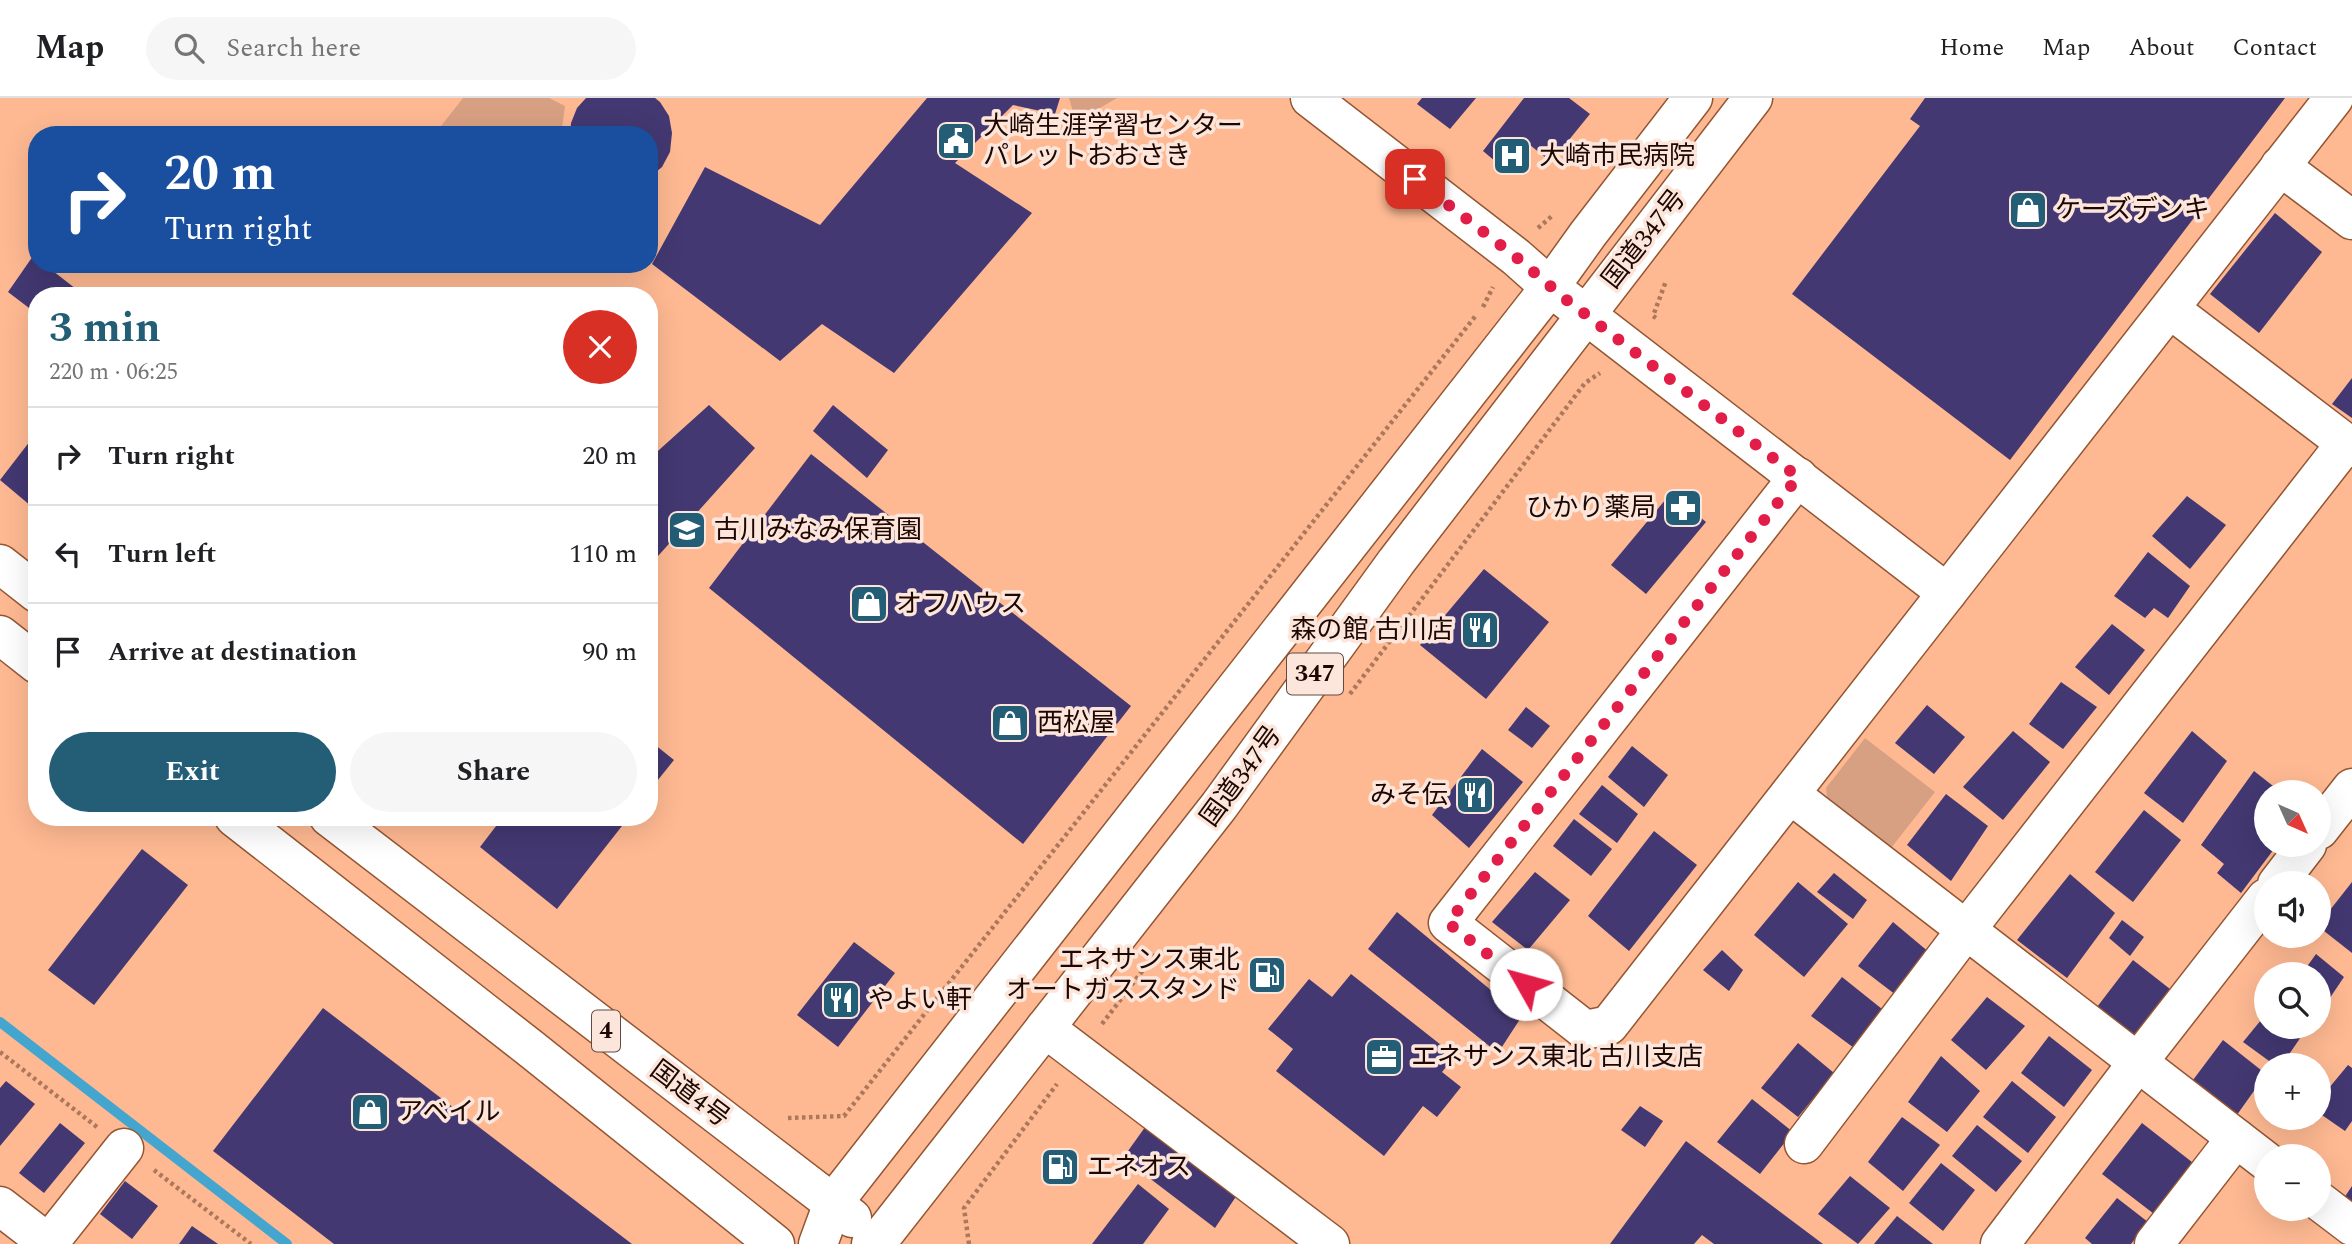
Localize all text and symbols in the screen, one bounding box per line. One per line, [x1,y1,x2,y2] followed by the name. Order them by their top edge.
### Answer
[146,17,636,80] search box
[35,23,104,73] text: Map
[226,28,361,68] text: Search here
[170,29,208,67] icon: search
[1939,30,2004,66] text: Home
[2042,30,2090,66] text: Map
[2128,30,2194,66] text: About
[2232,30,2317,66] text: Contact
[983,106,1243,176] place label: 大崎生涯学習センター パレットおおさき
[935,120,977,162] public building icon: 大崎生涯学習センター パレットおおさき
[1491,135,1533,177] hospital icon: 大崎市民病院
[1539,136,1695,176] place label: 大崎市民病院
[164,137,275,212] text: 20 m
[1385,149,1445,209] pin
[49,154,140,245] icon: right
[1396,160,1434,198] icon: arrive
[1592,181,1696,297] street label: 国道347号
[2007,189,2049,231] shop icon: ケーズデンキ
[2055,190,2210,230] place label: ケーズデンキ
[164,205,312,254] text: Turn right
[49,297,161,360] text: 3 min
[563,310,637,384] button: close
[49,355,178,390] text: 220 m · 06:25
[108,436,235,476] text: Turn right
[582,436,637,476] text: 20 m
[49,437,87,475] icon: right
[1662,487,1704,529] pharmacy icon: ひかり薬局
[1526,488,1656,528] place label: ひかり薬局
[666,509,708,551] school or university icon: 古川みなみ保育園
[714,510,922,550] place label: 古川みなみ保育園
[108,534,216,574] text: Turn left
[569,534,637,574] text: 110 m
[49,535,87,573] icon: left
[848,583,890,625] shop icon: オフハウス
[896,584,1026,624] place label: オフハウス
[1459,609,1501,651] restaurant icon: 森の館 古川店
[1290,610,1453,650] place label: 森の館 古川店
[108,632,357,672] text: Arrive at destination
[582,632,637,672] text: 90 m
[49,633,87,671] icon: arrive
[1287,654,1343,694] road number: 347
[989,702,1031,744] shop icon: 西松屋
[1037,703,1115,743] place label: 西松屋
[1190,717,1292,835] street label: 国道347号
[49,732,336,812] button: Exit
[350,732,637,812] button: Share
[1454,774,1496,816] restaurant icon: みそ伝
[1370,775,1448,815] place label: みそ伝
[2254,780,2331,858] north arrow
[2254,780,2331,1221] map controls
[2254,871,2331,948] button: sound
[1006,940,1240,1010] place label: エネサンス東北 オートガススタンド
[1489,947,1563,1021] position arrow
[1246,954,1288,996] fuel station icon: エネサンス東北 オートガススタンド
[2254,962,2331,1039] button: search
[820,979,862,1021] restaurant icon: やよい軒
[868,980,972,1020] place label: やよい軒
[592,1010,620,1051] road number: 4
[1363,1036,1405,1078] office icon: エネサンス東北 古川支店
[1411,1037,1703,1077] place label: エネサンス東北 古川支店
[642,1051,738,1137] street label: 国道4号
[2254,1053,2331,1130] button: +
[349,1091,391,1133] shop icon: アベイル
[397,1092,500,1132] place label: アベイル
[2254,1144,2331,1221] button: −
[1039,1146,1081,1188] fuel station icon: エネオス
[1087,1147,1191,1187] place label: エネオス

